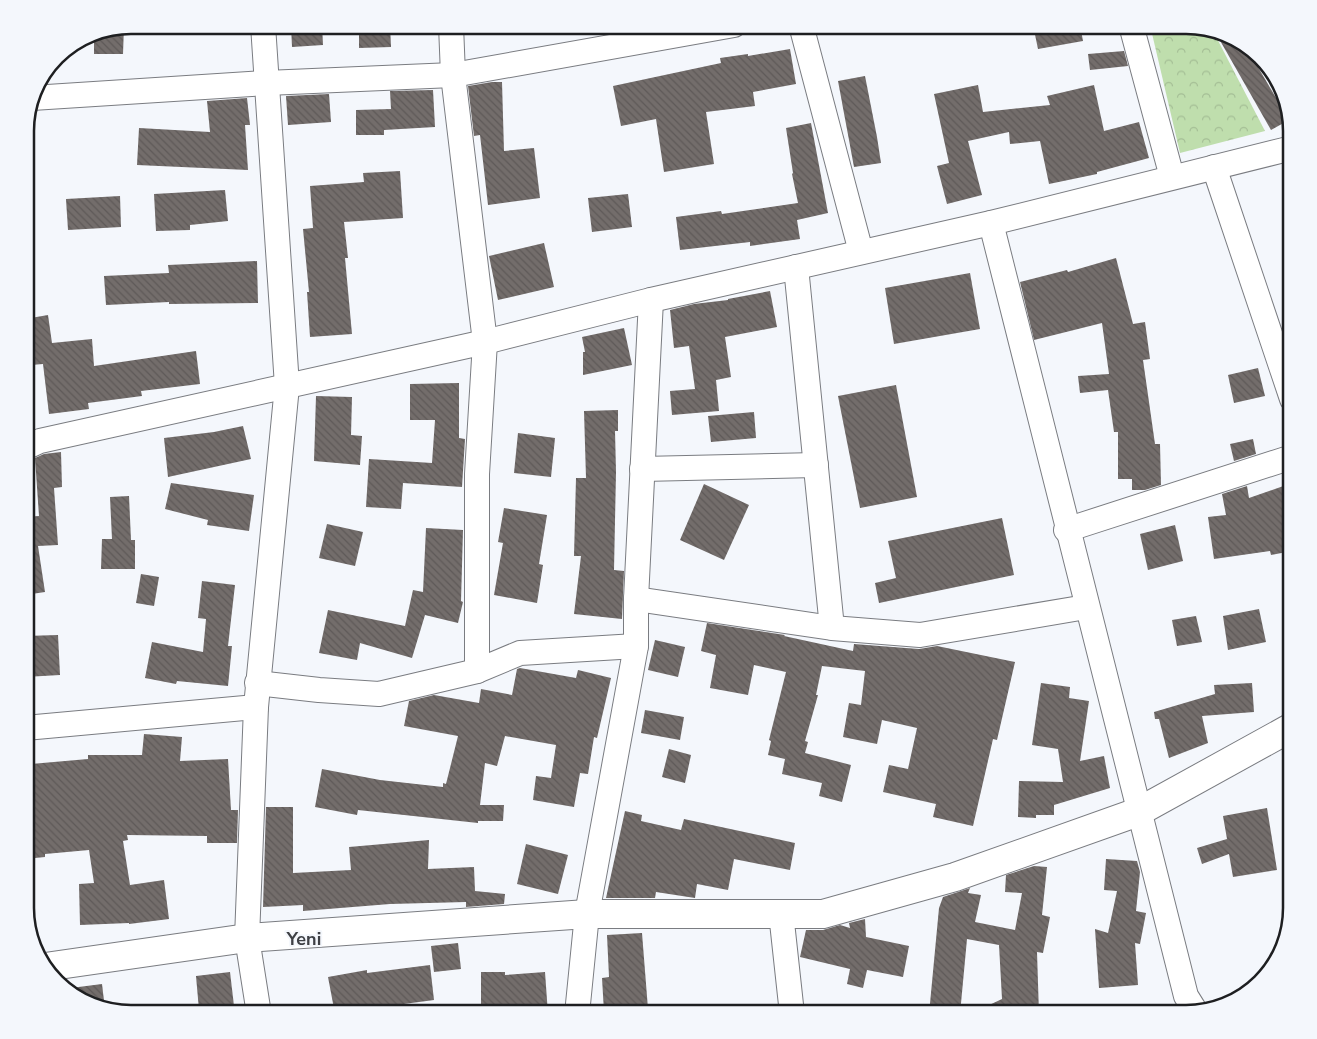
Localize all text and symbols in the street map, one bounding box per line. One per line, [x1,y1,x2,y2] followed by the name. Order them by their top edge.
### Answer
[286,927,321,951] district label: Yeni

